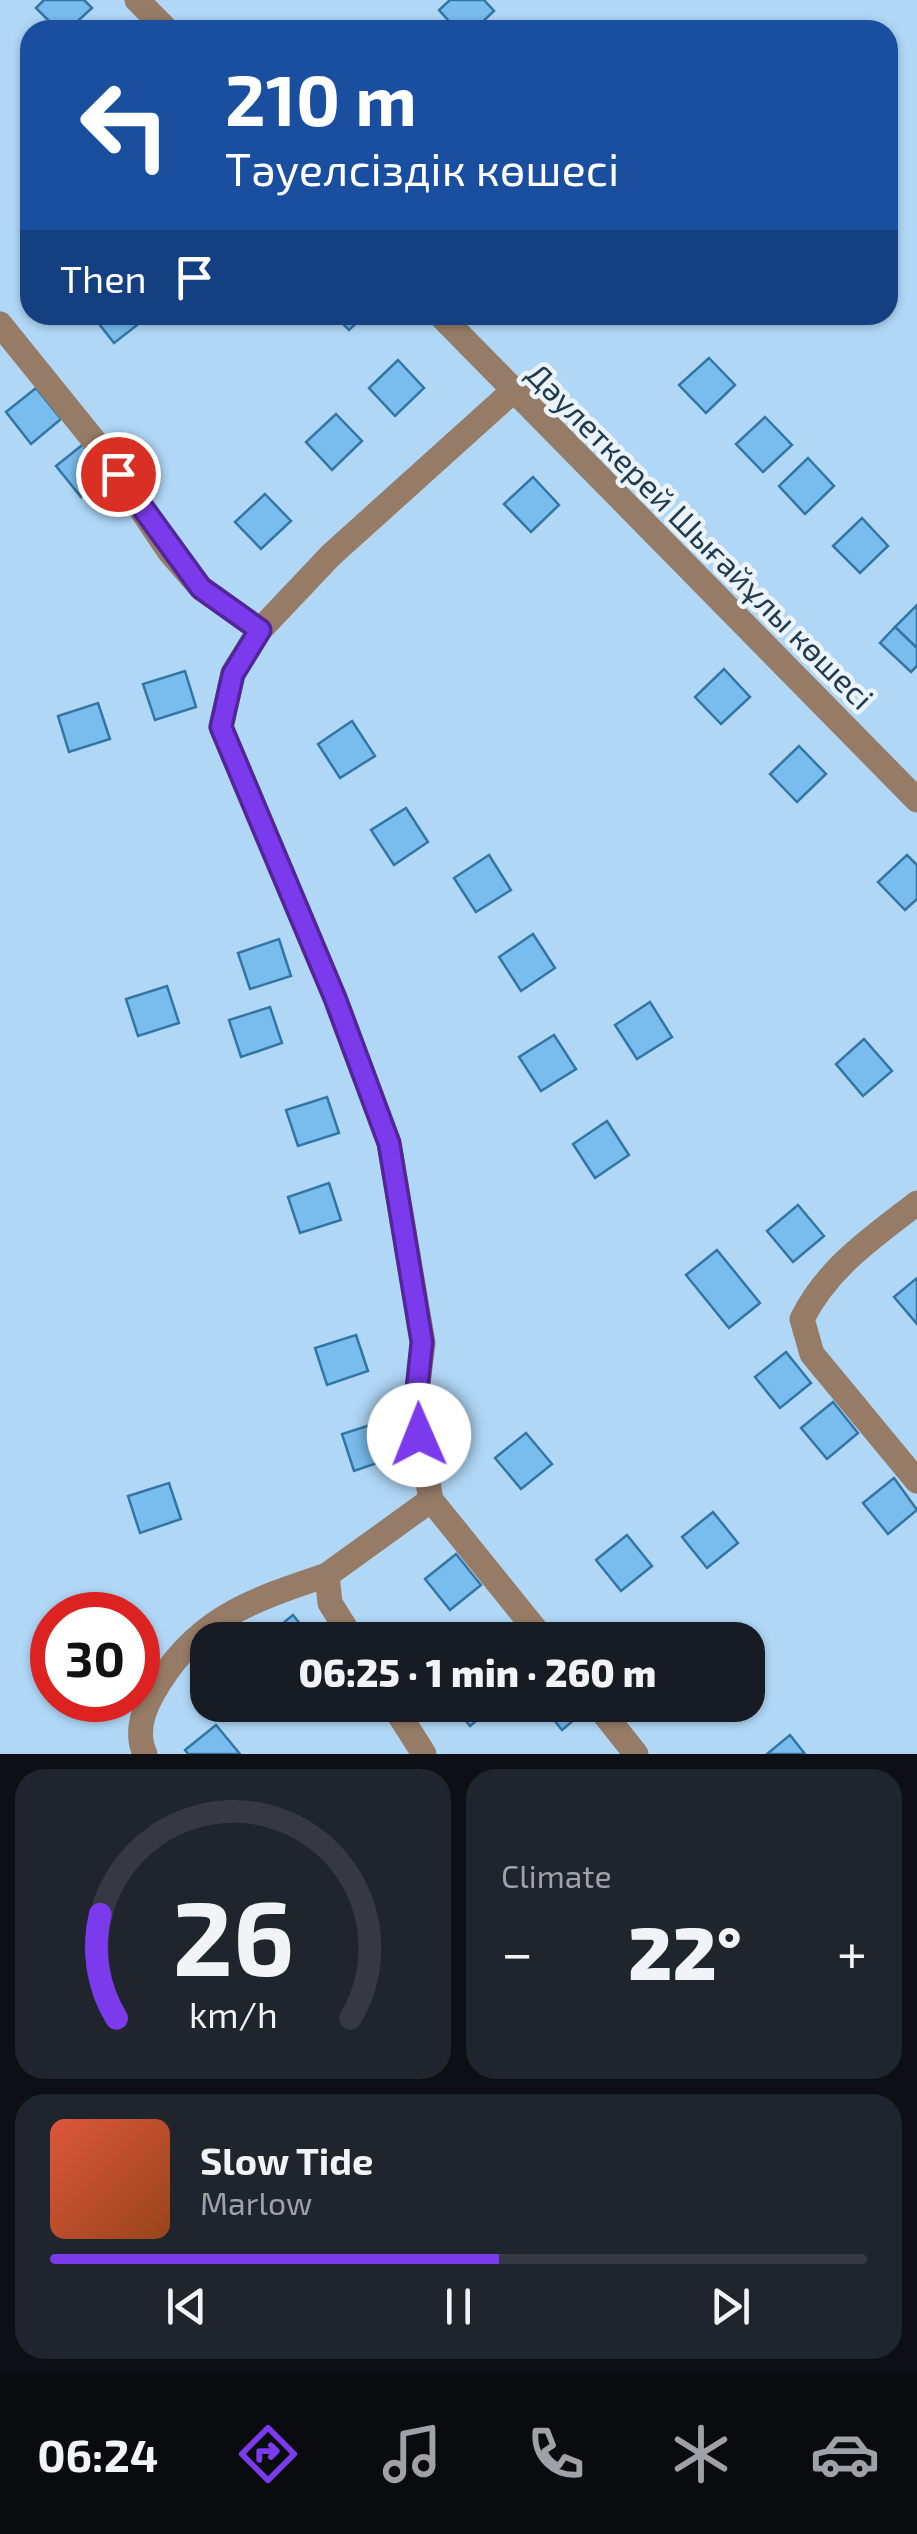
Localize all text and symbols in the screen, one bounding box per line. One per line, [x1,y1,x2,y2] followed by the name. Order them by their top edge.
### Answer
[225,56,417,140] text: 210 m
[60,60,190,190] icon: left
[225,141,619,195] text: Тәуелсіздік көшесі
[167,250,222,305] icon: arrive
[60,255,147,301] text: Then
[519,354,882,717] street label: Дәулеткерей Шығайұлы көшесі
[76,432,161,517] pin
[91,447,146,502] icon: arrive
[367,1383,471,1487] position arrow
[30,1592,160,1722] speed limit sign: 30
[299,1649,656,1695] text: 06:25 · 1 min · 260 m
[501,1856,612,1894] text: Climate
[172,1872,294,1997] text: 26
[628,1905,742,1995] text: 22°
[501,1918,533,1984] text: −
[837,1918,867,1984] text: +
[189,1992,277,2035] text: km/h
[200,2137,373,2183] text: Slow Tide
[200,2183,312,2221] text: Marlow
[159,2279,214,2334] icon: previous
[431,2279,486,2334] icon: pause
[703,2279,758,2334] icon: next
[233,2419,303,2489] icon: directions
[377,2419,447,2489] icon: music
[521,2419,591,2489] icon: phone
[666,2419,736,2489] icon: climate
[810,2419,880,2489] icon: car
[37,2427,158,2481] text: 06:24

